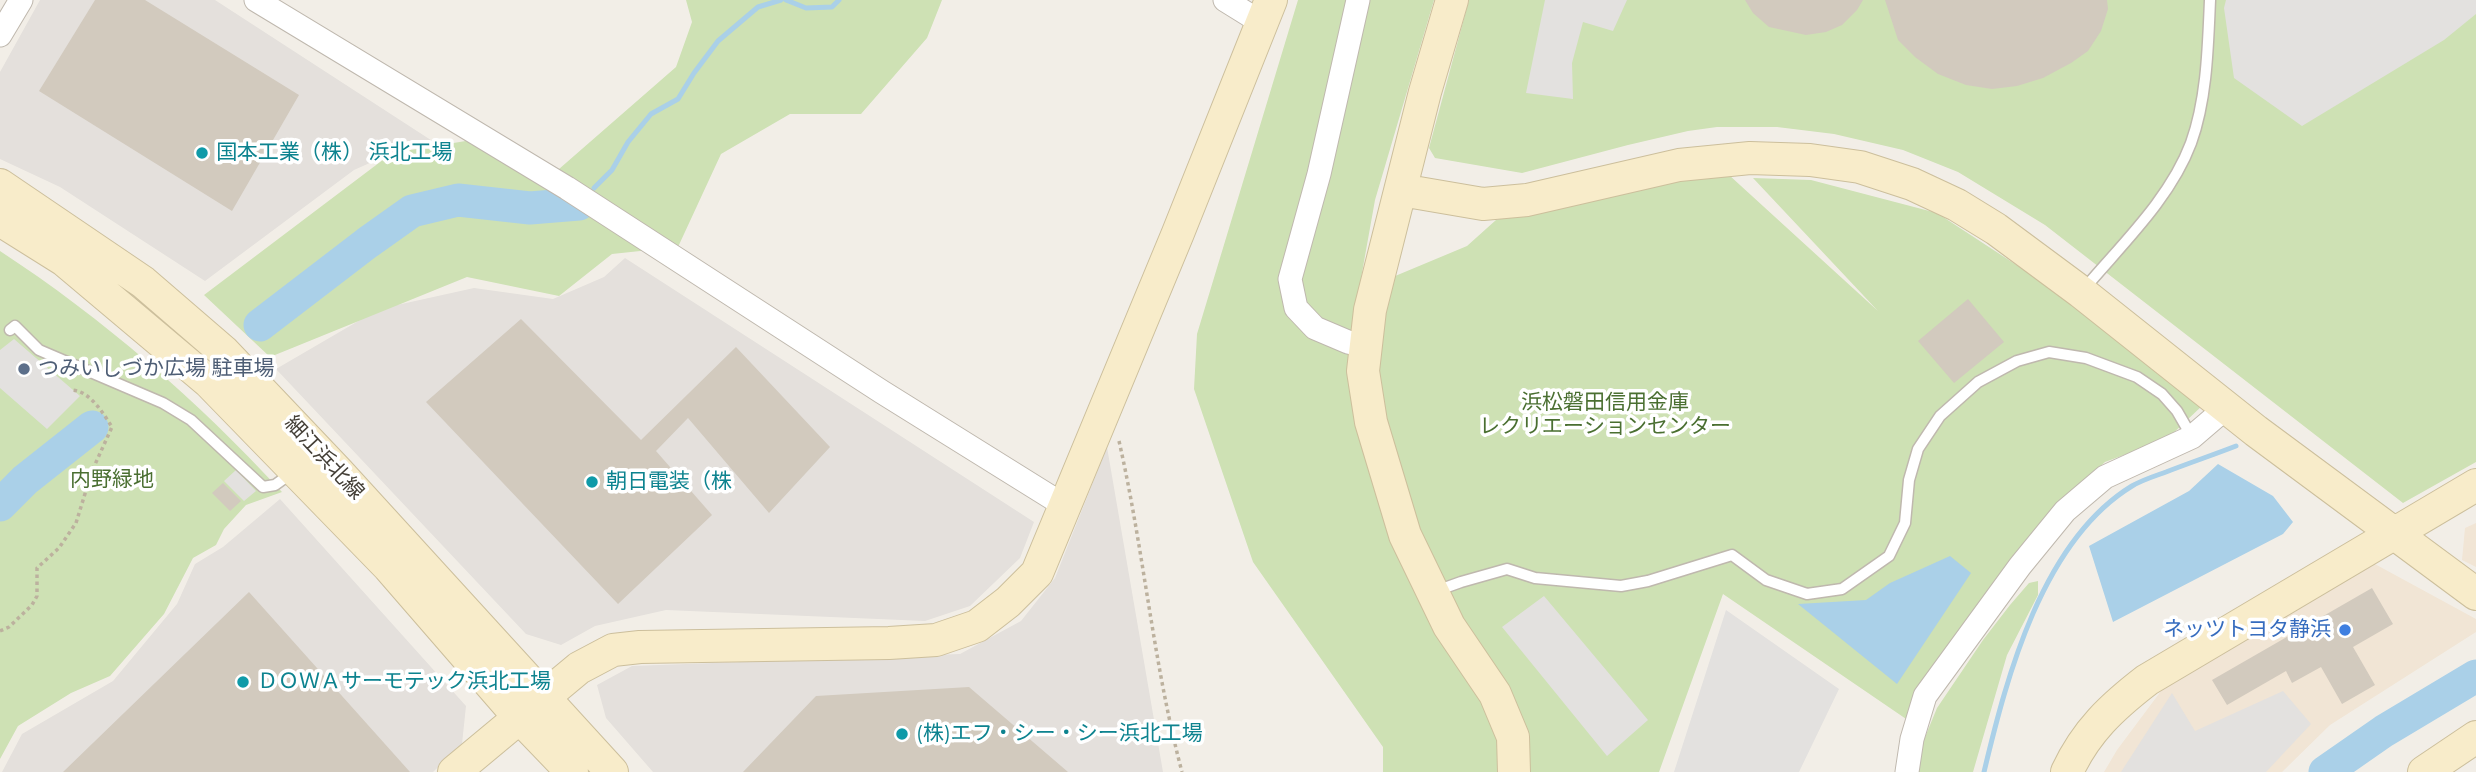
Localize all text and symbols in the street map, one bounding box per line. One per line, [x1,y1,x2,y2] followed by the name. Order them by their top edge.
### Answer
[216,140,453,166] place label: 国本工業（株） 浜北工場
[194,145,210,161] marker: 国本工業（株） 浜北工場
[38,356,275,382] place label: つみいしづか広場 駐車場
[16,361,32,377] marker: つみいしづか広場 駐車場
[1479,390,1731,440] park label: 浜松磐田信用金庫 レクリエーションセンター
[279,411,369,505] street label: 細江浜北線
[70,467,154,493] park label: 内野緑地
[606,469,732,495] place label: 朝日電装（株
[584,474,600,490] marker: 朝日電装（株
[2163,617,2331,643] place label: ネッツトヨタ静浜
[2337,622,2353,638] marker: ネッツトヨタ静浜
[257,669,551,695] place label: ＤＯＷＡサーモテック浜北工場
[235,674,251,690] marker: ＤＯＷＡサーモテック浜北工場
[916,721,1203,747] place label: (株)エフ・シー・シー浜北工場
[894,726,910,742] marker: (株)エフ・シー・シー浜北工場

